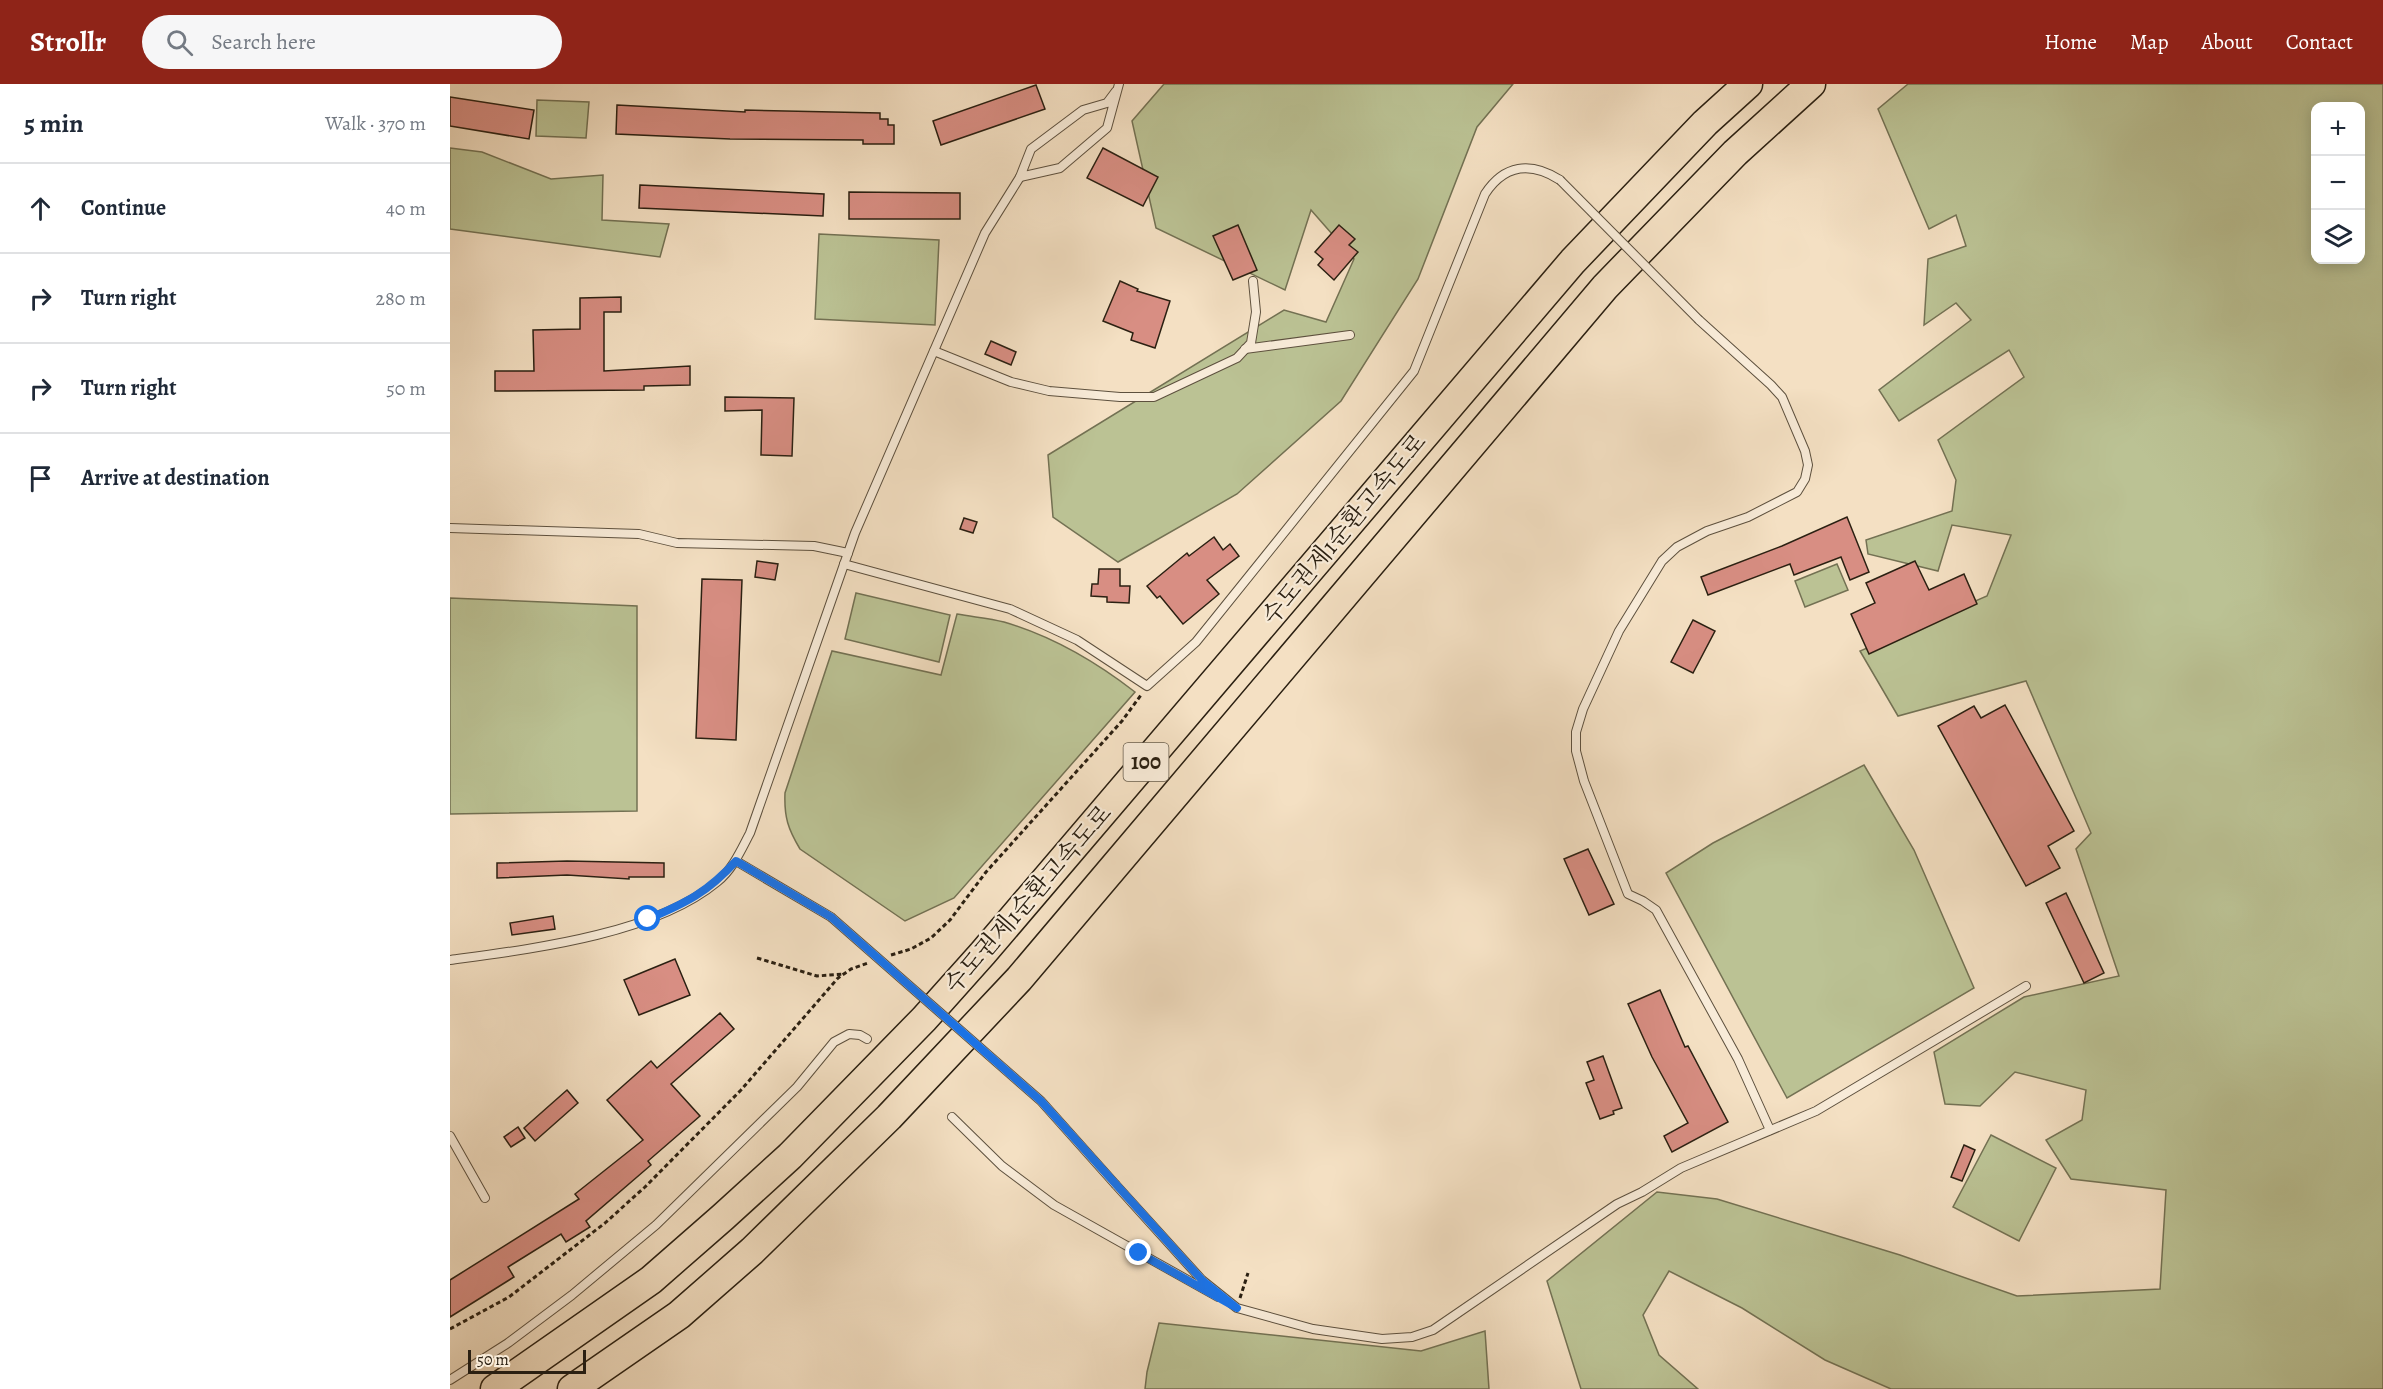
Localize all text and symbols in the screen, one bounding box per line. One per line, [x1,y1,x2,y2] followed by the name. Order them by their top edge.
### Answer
[142,15,562,69] search box
[30,23,106,61] text: Strollr
[163,26,196,59] icon: search
[211,27,316,57] text: Search here
[2044,28,2097,56] text: Home
[2130,28,2168,56] text: Map
[2201,28,2253,56] text: About
[2286,28,2353,56] text: Contact
[2311,102,2365,264] map controls
[2311,102,2365,156] button: +
[24,106,84,141] text: 5 min
[325,110,426,137] text: Walk · 370 m
[2311,156,2365,210] button: −
[24,192,57,225] icon: ahead
[81,193,166,223] text: Continue
[386,195,426,222] text: 40 m
[2311,210,2365,264] button: layers
[24,282,57,315] icon: right
[81,283,177,313] text: Turn right
[376,285,426,312] text: 280 m
[24,372,57,405] icon: right
[81,373,177,403] text: Turn right
[386,375,426,402] text: 50 m
[1255,427,1433,631] street label: 수도권제1순환고속도로
[24,462,57,495] icon: arrive
[81,463,270,493] text: Arrive at destination
[1124,743,1168,781] road number: 100
[937,798,1119,1000] street label: 수도권제1순환고속도로
[634,905,660,931] route start
[1125,1239,1151,1265] route end
[468,1347,586,1374] scale bar
[477,1349,509,1371] text: 50 m

